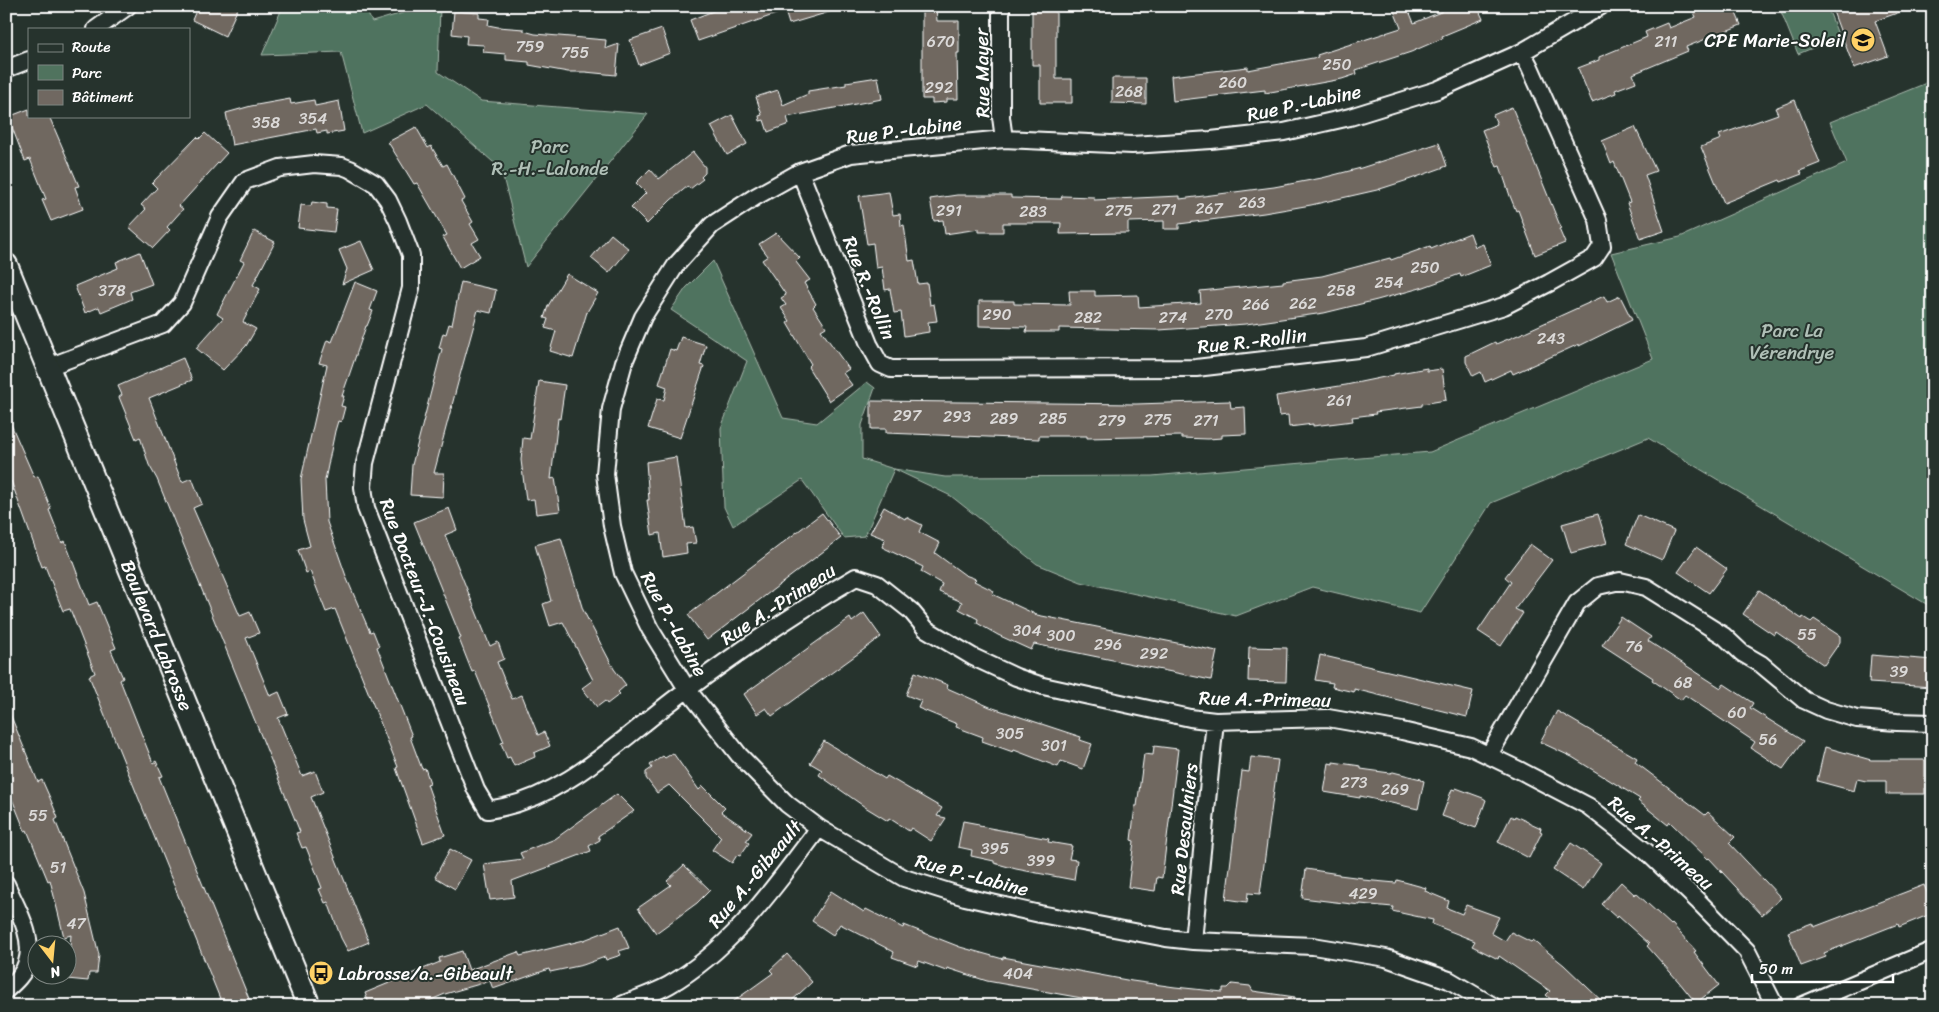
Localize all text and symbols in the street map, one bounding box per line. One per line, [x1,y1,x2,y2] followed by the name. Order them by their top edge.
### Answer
[1704,24,1847,57] place label: CPE Marie-Soleil
[927,27,955,56] house number: 670
[965,27,999,118] street label: Rue Mayer
[1655,27,1678,56] house number: 211
[1850,27,1876,53] school or university icon: CPE Marie-Soleil
[28,28,190,118] legend
[516,32,545,61] house number: 759
[72,34,111,60] text: Route
[561,38,590,67] house number: 755
[1322,50,1352,79] house number: 250
[72,60,102,86] text: Parc
[1219,68,1247,97] house number: 260
[925,73,953,102] house number: 292
[1244,75,1364,131] street label: Rue P.-Labine
[1115,77,1143,106] house number: 268
[72,84,134,110] text: Bâtiment
[299,104,327,133] house number: 354
[844,107,964,153] street label: Rue P.-Labine
[252,108,280,137] house number: 358
[492,130,608,185] park label: Parc R.-H.-Lalonde
[1238,188,1266,217] house number: 263
[1195,194,1224,223] house number: 267
[1151,195,1177,224] house number: 271
[936,196,962,225] house number: 291
[1105,196,1133,225] house number: 275
[1019,197,1047,226] house number: 283
[833,231,905,345] street label: Rue R.-Rollin
[1410,253,1440,282] house number: 250
[1374,268,1404,297] house number: 254
[98,276,126,305] house number: 378
[1327,276,1356,305] house number: 258
[1289,289,1317,318] house number: 262
[1242,290,1270,319] house number: 266
[982,300,1012,329] house number: 290
[1205,300,1233,329] house number: 270
[1074,303,1102,332] house number: 282
[1159,303,1187,332] house number: 274
[1750,314,1835,369] park label: Parc La Vérendrye
[1196,319,1308,363] street label: Rue R.-Rollin
[1537,324,1565,353] house number: 243
[1326,386,1352,415] house number: 261
[893,401,922,430] house number: 297
[943,402,971,431] house number: 293
[990,404,1019,433] house number: 289
[1039,404,1068,433] house number: 285
[1144,405,1172,434] house number: 275
[1098,406,1126,435] house number: 279
[1193,406,1219,435] house number: 271
[370,493,480,711] street label: Rue Docteur-J.-Cousineau
[714,554,842,654] street label: Rue A.-Primeau
[112,555,203,716] street label: Boulevard Labrosse
[631,565,717,683] street label: Rue P.-Labine
[1013,616,1041,645] house number: 304
[1797,620,1817,649] house number: 55
[1046,621,1076,650] house number: 300
[1094,630,1122,659] house number: 296
[1625,632,1643,661] house number: 76
[1140,639,1168,668] house number: 292
[1890,657,1908,686] house number: 39
[1674,668,1693,697] house number: 68
[1199,681,1331,717] street label: Rue A.-Primeau
[1727,698,1747,727] house number: 60
[996,719,1025,748] house number: 305
[1759,725,1777,754] house number: 56
[1041,731,1067,760] house number: 301
[1161,761,1207,897] street label: Rue Desaulniers
[1340,768,1368,797] house number: 273
[1381,775,1409,804] house number: 269
[1600,787,1722,899] street label: Rue A.-Primeau
[28,801,48,830] house number: 55
[699,811,811,936] street label: Rue A.-Gibeault
[981,834,1009,863] house number: 395
[912,844,1033,906] street label: Rue P.-Labine
[1027,846,1055,875] house number: 399
[50,853,66,882] house number: 51
[1348,879,1378,908] house number: 429
[66,909,86,938] house number: 47
[28,934,78,984] north arrow
[1752,952,1893,984] scale bar
[1759,956,1794,982] text: 50 m
[338,957,514,990] place label: Labrosse/a.-Gibeault
[47,958,65,985] text: N
[1003,959,1033,988] house number: 404
[308,960,334,986] bus stop icon: Labrosse/a.-Gibeault

